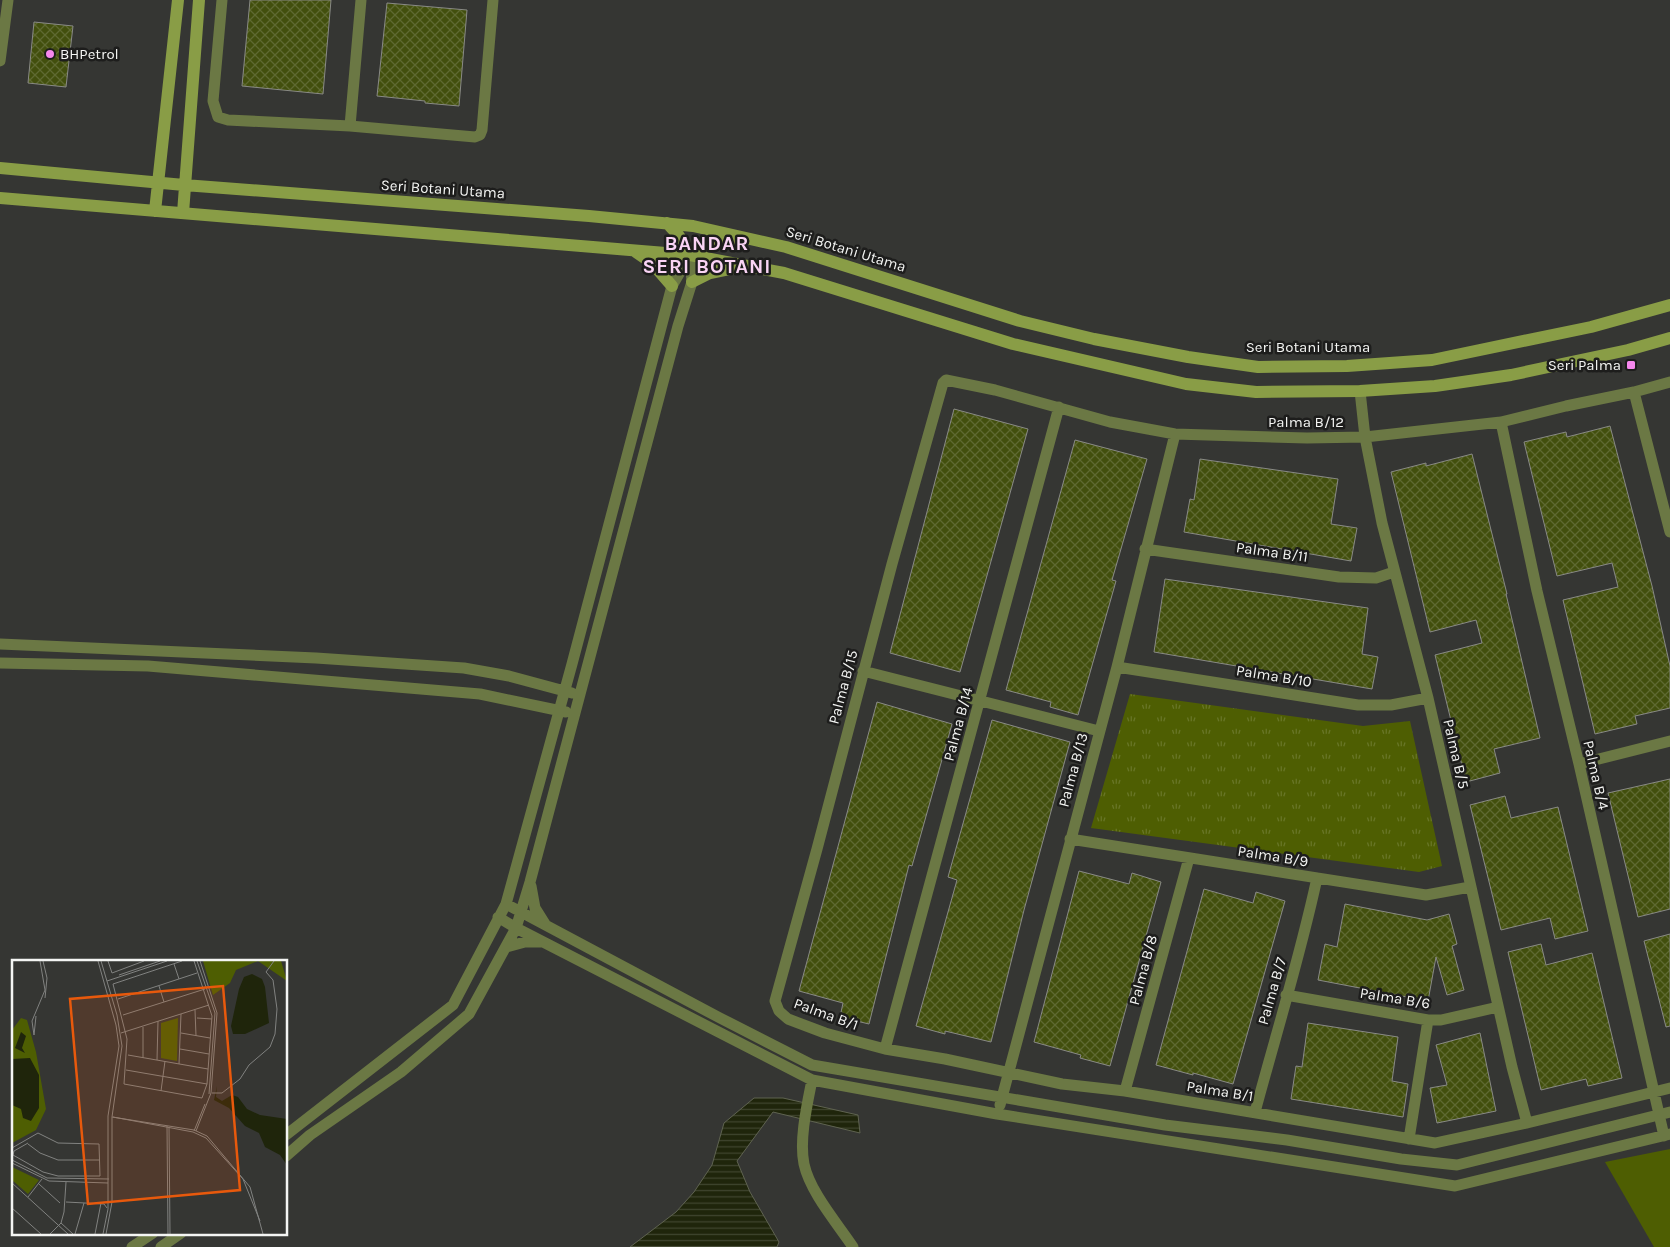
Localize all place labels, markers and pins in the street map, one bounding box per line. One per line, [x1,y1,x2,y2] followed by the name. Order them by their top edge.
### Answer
[60,45,119,63] place label: BHPetrol
[44,48,56,60] marker: BHPetrol
[1548,356,1621,374] place label: Seri Palma
[1625,359,1637,371] marker: Seri Palma

